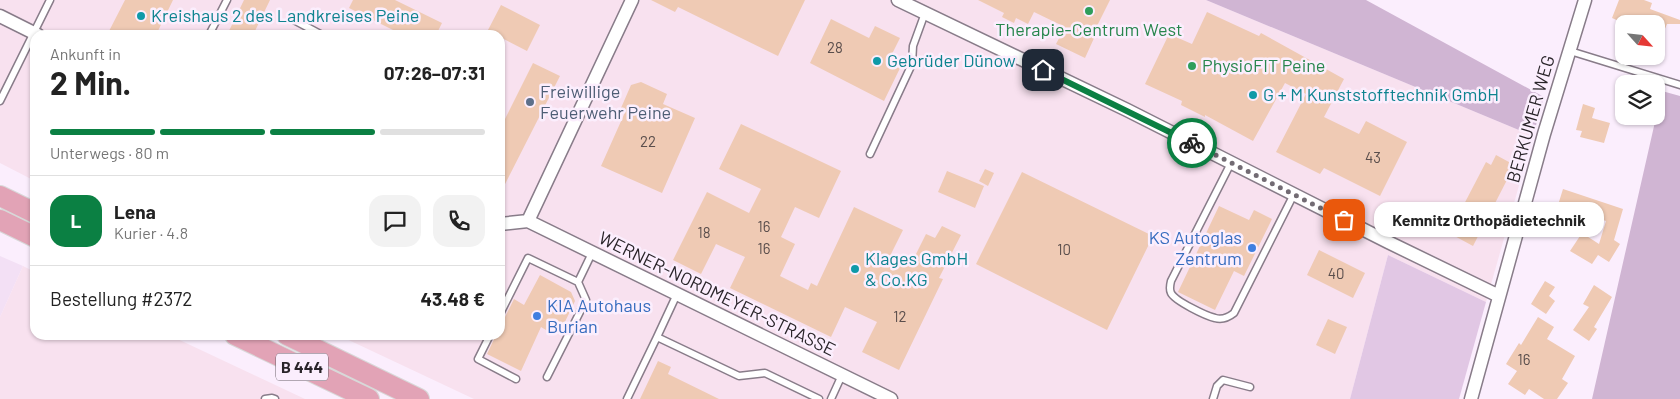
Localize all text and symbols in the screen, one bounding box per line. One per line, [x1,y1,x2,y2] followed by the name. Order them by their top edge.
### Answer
[151,4,419,26] place label: Kreishaus 2 des Landkreises Peine
[1083,5,1095,17] marker: Therapie-Centrum West
[135,10,147,22] marker: Kreishaus 2 des Landkreises Peine
[1615,15,1665,65] north arrow
[1615,15,1665,125] map controls
[995,18,1183,40] place label: Therapie-Centrum West
[827,38,843,56] house number: 28
[50,44,121,63] text: Ankunft in
[887,49,1016,71] place label: Gebrüder Dünow
[1022,49,1064,91] pin
[1501,52,1559,185] street label: BERKUMER WEG
[1202,54,1325,76] place label: PhysioFIT Peine
[871,55,883,67] marker: Gebrüder Dünow
[1029,56,1057,84] icon: home
[1186,60,1198,72] marker: PhysioFIT Peine
[384,61,485,84] text: 07:26–07:31
[50,63,131,101] text: 2 Min.
[1615,75,1665,125] button: layers
[540,80,671,123] place label: Freiwillige Feuerwehr Peine
[1263,83,1499,105] place label: G + M Kunststofftechnik GmbH
[1247,89,1259,101] marker: G + M Kunststofftechnik GmbH
[524,96,536,108] marker: Freiwillige Feuerwehr Peine
[1167,118,1217,168] courier
[1178,129,1206,157] icon: bike
[640,132,656,150] house number: 22
[50,143,169,162] text: Unterwegs · 80 m
[1365,148,1381,166] house number: 43
[369,195,421,247] button: chat
[433,195,485,247] button: phone
[1323,199,1365,241] pin
[114,200,156,223] text: Lena
[1374,202,1604,238] callout: Kemnitz Orthopädietechnik
[1330,206,1358,234] icon: bag
[71,209,81,232] text: L
[1392,210,1586,229] text: Kemnitz Orthopädietechnik
[758,217,770,235] house number: 16
[114,223,188,242] text: Kurier · 4.8
[697,223,711,241] house number: 18
[595,226,839,360] street label: WERNER-NORDMEYER-STRASSE
[1149,226,1242,269] place label: KS Autoglas Zentrum
[758,239,770,257] house number: 16
[1057,240,1071,258] house number: 10
[1246,242,1258,254] marker: KS Autoglas Zentrum
[865,247,968,290] place label: Klages GmbH & Co.KG
[849,263,861,275] marker: Klages GmbH & Co.KG
[1328,264,1344,282] house number: 40
[50,287,192,310] text: Bestellung #2372
[420,287,485,310] text: 43.48 €
[547,294,651,337] place label: KIA Autohaus Burian
[893,307,907,325] house number: 12
[531,310,543,322] marker: KIA Autohaus Burian
[1518,350,1530,368] house number: 16
[276,354,328,381] road number: B 444

